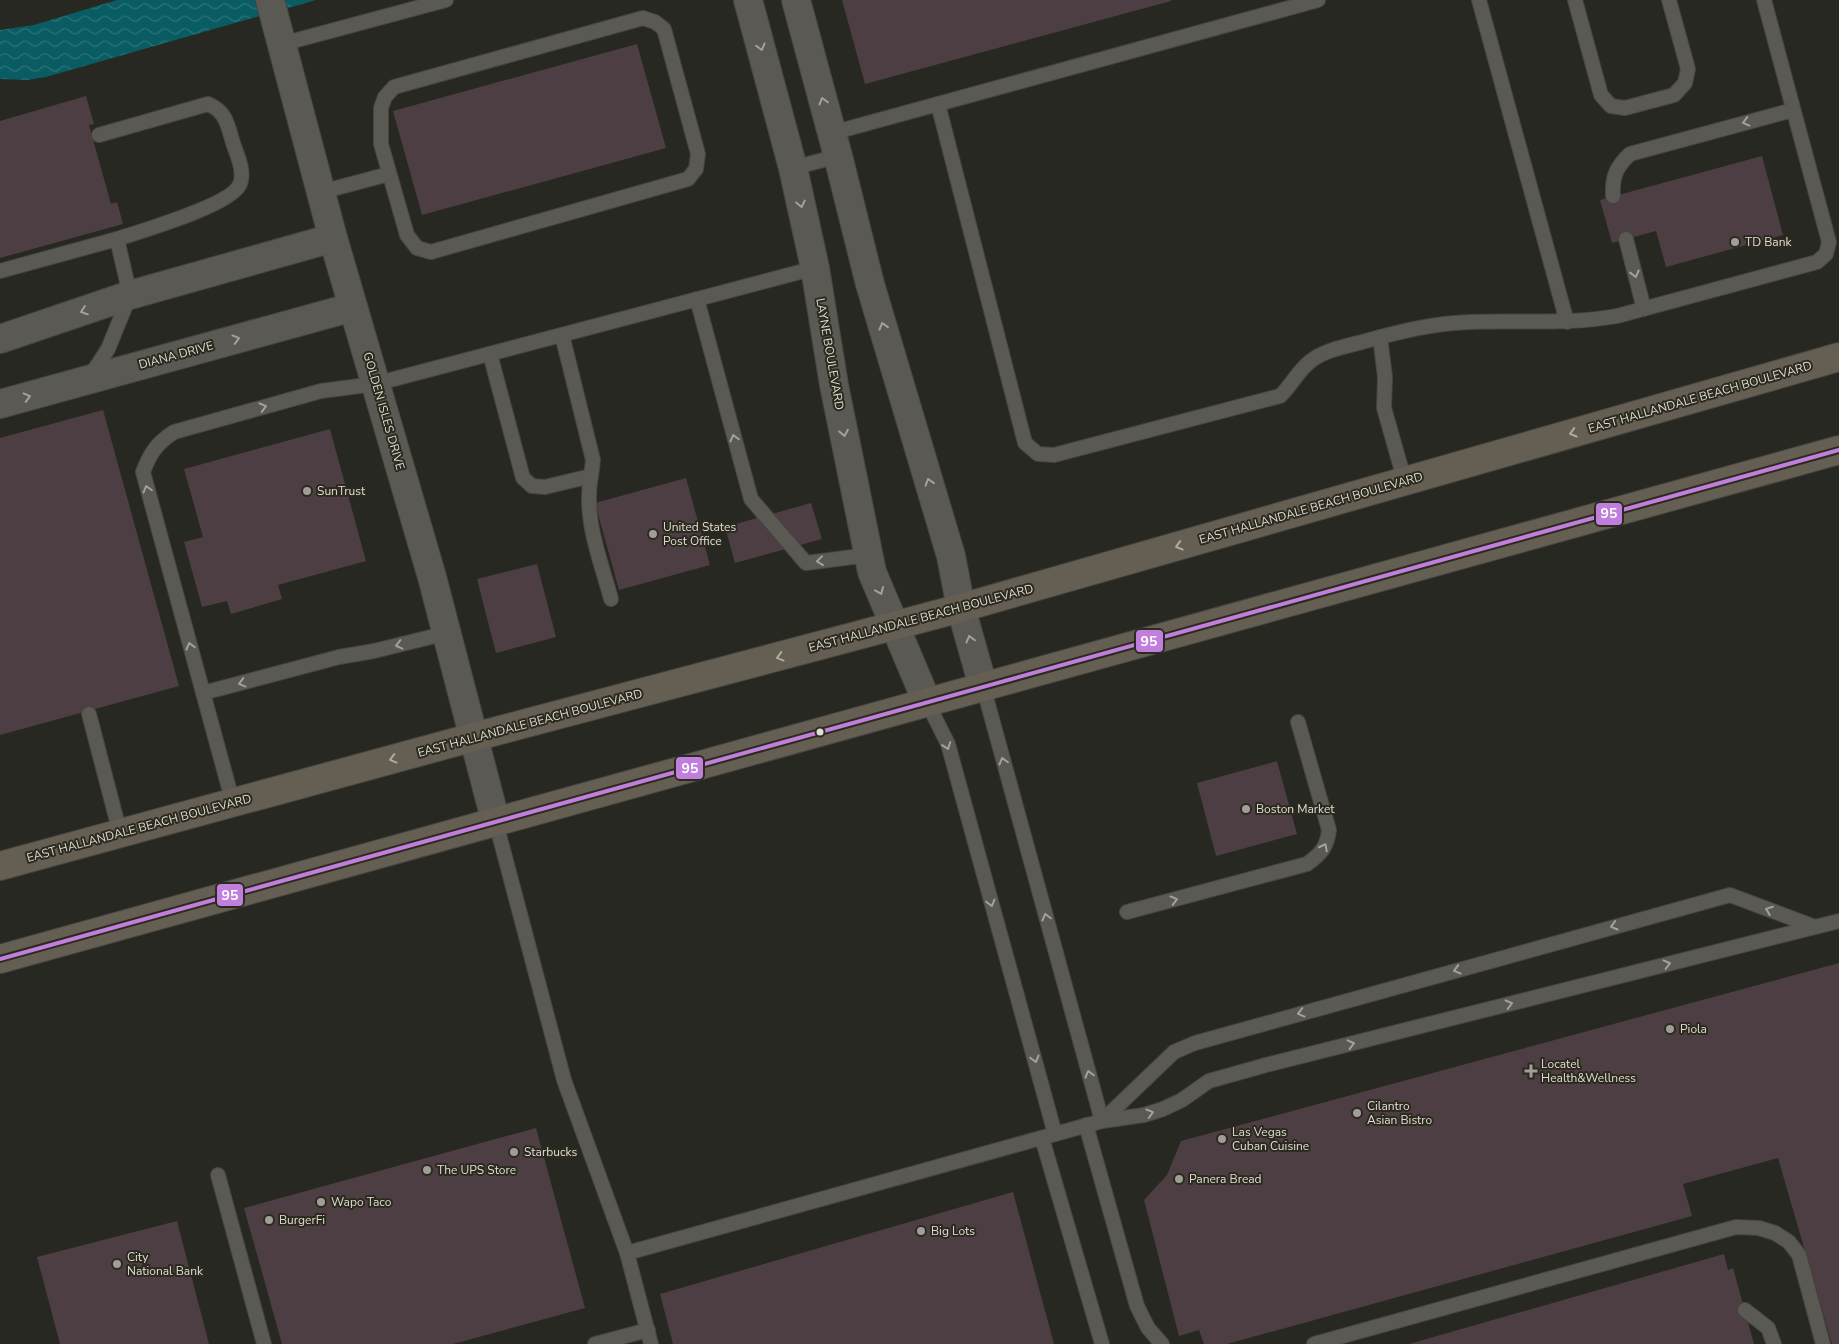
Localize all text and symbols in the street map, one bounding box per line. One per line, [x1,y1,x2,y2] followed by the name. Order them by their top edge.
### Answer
[755,42,765,51] one-way arrow
[819,98,829,106] one-way arrow
[1743,117,1751,127] one-way arrow
[795,200,806,209] one-way arrow
[1745,234,1793,250] place label: TD Bank
[1729,236,1741,248] marker: TD Bank
[1629,269,1640,278] one-way arrow
[812,297,848,411] street label: LAYNE BOULEVARD
[80,305,89,315] one-way arrow
[878,322,888,331] one-way arrow
[232,334,241,345] one-way arrow
[137,337,215,373] street label: DIANA DRIVE
[360,350,408,472] street label: GOLDEN ISLES DRIVE
[1586,357,1814,437] street label: EAST HALLANDALE BEACH BOULEVARD
[22,392,30,402] one-way arrow
[258,403,266,413] one-way arrow
[1569,427,1578,438] one-way arrow
[838,428,849,437] one-way arrow
[729,433,740,442] one-way arrow
[1197,468,1425,548] street label: EAST HALLANDALE BEACH BOULEVARD
[925,478,935,486] one-way arrow
[317,483,366,499] place label: SunTrust
[301,485,313,497] marker: SunTrust
[143,486,153,494] one-way arrow
[1595,502,1623,526] line badge: 95
[1601,504,1617,523] text: 95
[663,519,736,549] place label: United States Post Office
[647,528,659,540] marker: United States Post Office
[1175,540,1184,550] one-way arrow
[816,555,824,566] one-way arrow
[807,580,1035,656] street label: EAST HALLANDALE BEACH BOULEVARD
[873,586,884,595] one-way arrow
[1135,629,1164,653] line badge: 95
[1141,632,1157,651] text: 95
[965,635,975,643] one-way arrow
[395,639,404,650] one-way arrow
[186,643,196,651] one-way arrow
[776,651,784,661] one-way arrow
[237,677,246,688] one-way arrow
[416,685,644,761] street label: EAST HALLANDALE BEACH BOULEVARD
[815,727,825,737] unlabelled marker
[941,741,951,750] one-way arrow
[389,753,397,764] one-way arrow
[675,756,704,780] line badge: 95
[999,757,1009,765] one-way arrow
[682,759,698,778] text: 95
[25,790,253,866] street label: EAST HALLANDALE BEACH BOULEVARD
[1256,801,1335,817] place label: Boston Market
[1240,803,1252,815] marker: Boston Market
[1318,843,1328,852] one-way arrow
[216,883,244,907] line badge: 95
[222,886,238,905] text: 95
[1169,895,1177,905] one-way arrow
[986,898,996,906] one-way arrow
[1765,905,1774,916] one-way arrow
[1042,914,1052,922] one-way arrow
[1610,921,1618,931] one-way arrow
[1662,959,1671,970] one-way arrow
[1453,964,1462,975] one-way arrow
[1504,999,1513,1010] one-way arrow
[1297,1008,1305,1018] one-way arrow
[1680,1021,1707,1037] place label: Piola
[1664,1023,1676,1035] marker: Piola
[1347,1039,1355,1049] one-way arrow
[1029,1055,1039,1063] one-way arrow
[1541,1056,1636,1086] place label: Locatel Health&Wellness
[1525,1065,1537,1077] marker: Locatel Health&Wellness
[1085,1071,1095,1079] one-way arrow
[1367,1098,1433,1128] place label: Cilantro Asian Bistro
[1351,1107,1363,1119] marker: Cilantro Asian Bistro
[1146,1109,1154,1119] one-way arrow
[1232,1124,1309,1154] place label: Las Vegas Cuban Cuisine
[1216,1133,1228,1145] marker: Las Vegas Cuban Cuisine
[524,1144,577,1160] place label: Starbucks
[508,1146,520,1158] marker: Starbucks
[437,1162,516,1178] place label: The UPS Store
[421,1164,433,1176] marker: The UPS Store
[1189,1171,1262,1187] place label: Panera Bread
[1173,1173,1185,1185] marker: Panera Bread
[331,1194,392,1210] place label: Wapo Taco
[315,1196,327,1208] marker: Wapo Taco
[279,1212,325,1228] place label: BurgerFi
[263,1214,275,1226] marker: BurgerFi
[931,1223,975,1239] place label: Big Lots
[915,1225,927,1237] marker: Big Lots
[127,1249,204,1279] place label: City National Bank
[111,1258,123,1270] marker: City National Bank

